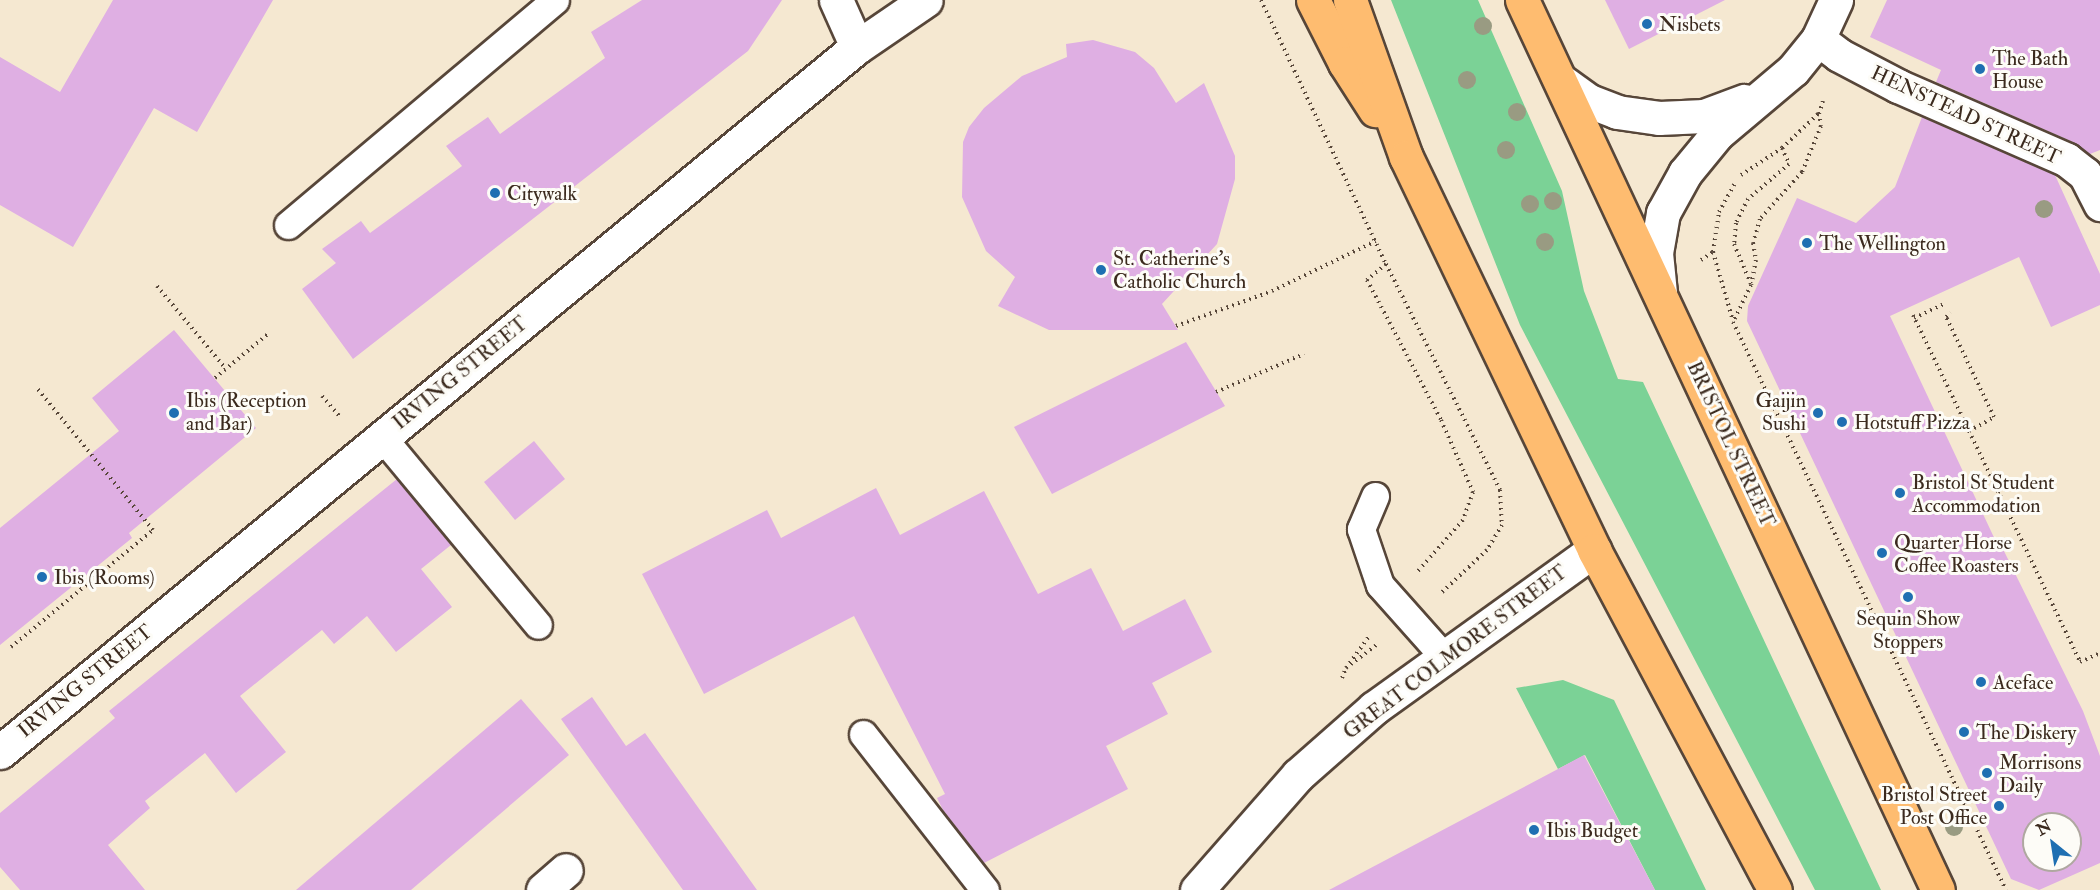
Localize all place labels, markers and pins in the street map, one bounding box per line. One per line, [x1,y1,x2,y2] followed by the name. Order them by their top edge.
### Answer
[1659,12,1720,36] place label: Nisbets
[1640,17,1654,31] marker: Nisbets
[1992,46,2068,93] place label: The Bath House
[1973,62,1987,76] marker: The Bath House
[507,181,577,205] place label: Citywalk
[488,186,502,200] marker: Citywalk
[1819,231,1946,255] place label: The Wellington
[1800,236,1814,250] marker: The Wellington
[1113,246,1246,293] place label: St. Catherine's Catholic Church
[1094,263,1108,277] marker: St. Catherine's Catholic Church
[186,389,307,436] place label: Ibis (Reception and Bar)
[1755,389,1806,436] place label: Gaijin Sushi
[167,406,181,420] marker: Ibis (Reception and Bar)
[1811,406,1825,420] marker: Gaijin Sushi
[1854,410,1970,434] place label: Hotstuff Pizza
[1835,415,1849,429] marker: Hotstuff Pizza
[1912,470,2055,517] place label: Bristol St Student Accommodation
[1893,486,1907,500] marker: Bristol St Student Accommodation
[1894,530,2019,577] place label: Quarter Horse Coffee Roasters
[1875,546,1889,560] marker: Quarter Horse Coffee Roasters
[54,565,155,589] place label: Ibis (Rooms)
[35,570,49,584] marker: Ibis (Rooms)
[1901,590,1915,604] marker: Sequin Show Stoppers
[1856,606,1960,653] place label: Sequin Show Stoppers
[1993,670,2053,694] place label: Aceface
[1974,675,1988,689] marker: Aceface
[1976,720,2076,744] place label: The Diskery
[1957,725,1971,739] marker: The Diskery
[1999,750,2081,797] place label: Morrisons Daily
[1980,766,1994,780] marker: Morrisons Daily
[1881,783,1987,830] place label: Bristol Street Post Office
[1992,799,2006,813] marker: Bristol Street Post Office
[1546,818,1638,842] place label: Ibis Budget
[1527,823,1541,837] marker: Ibis Budget

